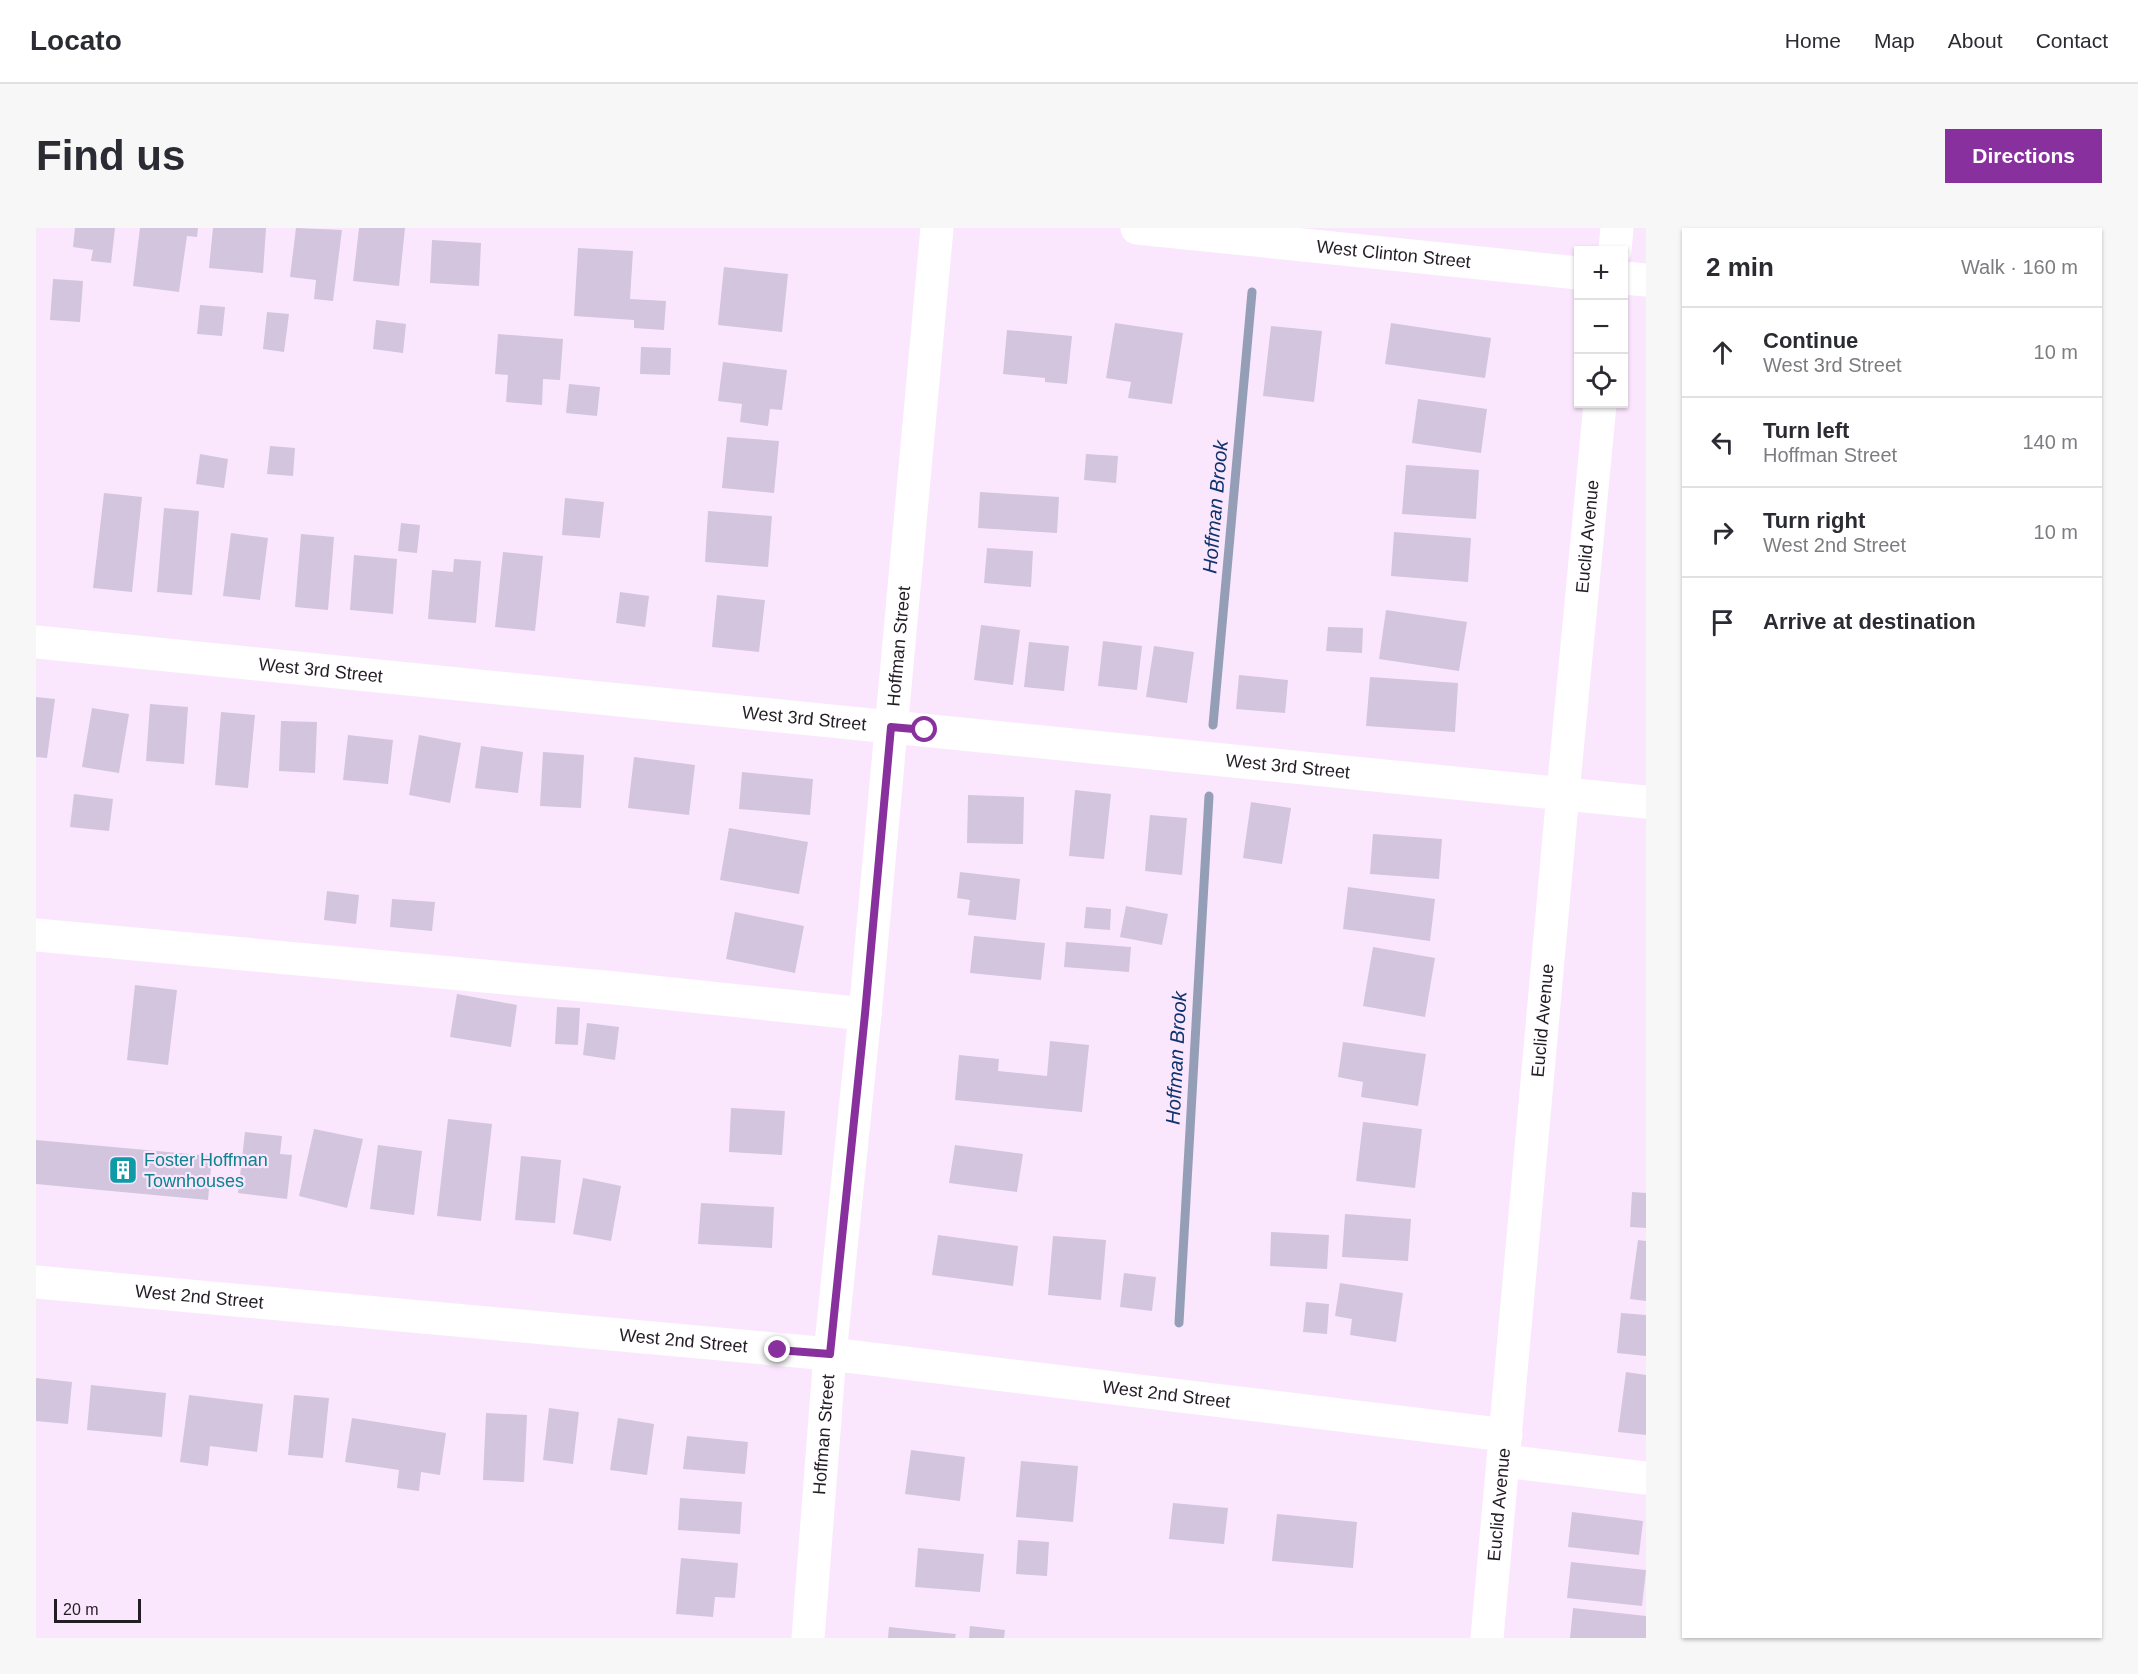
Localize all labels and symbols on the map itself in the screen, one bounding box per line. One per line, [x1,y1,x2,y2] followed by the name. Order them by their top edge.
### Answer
[1316,236,1472,272] street label: West Clinton Street
[1198,439,1232,574] water label: Hoffman Brook
[1572,479,1603,594] street label: Euclid Avenue
[883,585,914,707] street label: Hoffman Street
[257,654,384,686] street label: West 3rd Street
[741,702,867,734] street label: West 3rd Street
[911,716,937,742] route start
[1225,750,1351,783] street label: West 3rd Street
[1527,963,1558,1078] street label: Euclid Avenue
[1162,990,1191,1125] water label: Hoffman Brook
[144,1150,268,1191] place label: Foster Hoffman Townhouses
[107,1154,139,1186] building icon: Foster Hoffman Townhouses
[134,1281,264,1313] street label: West 2nd Street
[618,1325,748,1356] street label: West 2nd Street
[764,1336,790,1362] route end
[809,1374,838,1496] street label: Hoffman Street
[1101,1377,1231,1412] street label: West 2nd Street
[1484,1447,1514,1562] street label: Euclid Avenue
[54,1596,141,1624] scale bar

